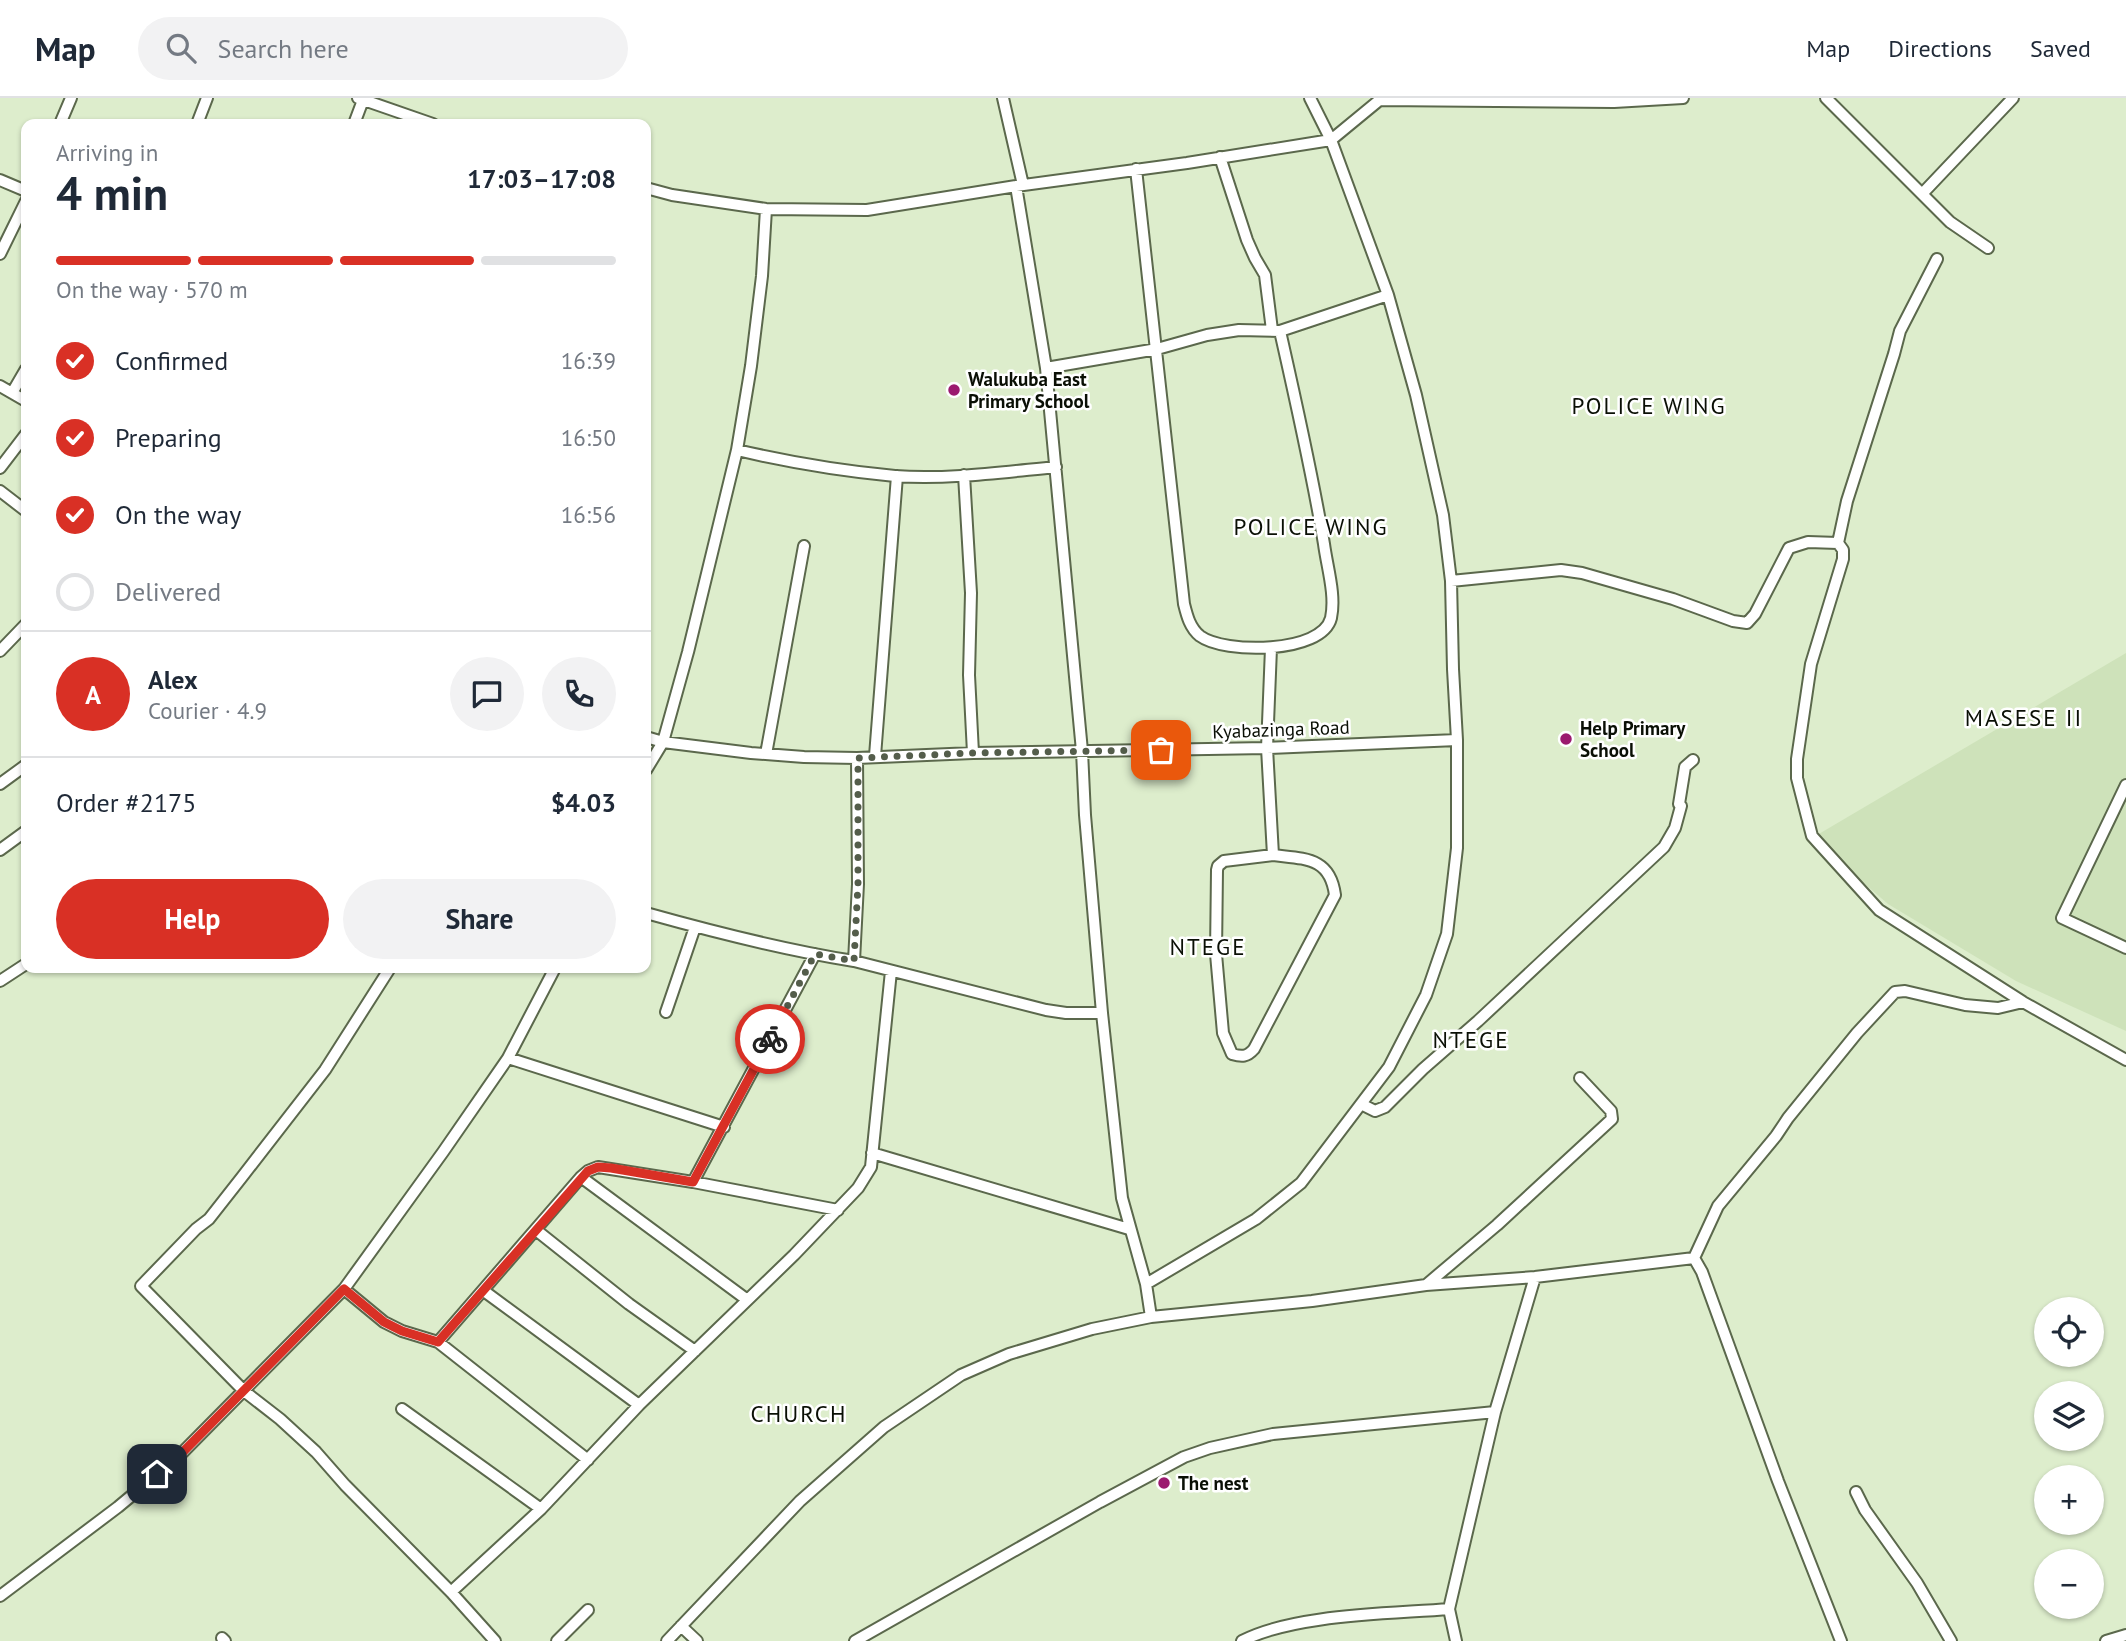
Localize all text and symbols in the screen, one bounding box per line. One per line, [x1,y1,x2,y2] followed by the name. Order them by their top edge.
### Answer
[138,17,628,80] search box
[35,27,96,70] text: Map
[162,29,200,67] icon: search
[218,32,349,65] text: Search here
[1806,33,1850,64] text: Map
[1888,33,1992,64] text: Directions
[2030,33,2091,64] text: Saved
[56,138,158,167] text: Arriving in
[467,162,616,195] text: 17:03–17:08
[56,163,168,223] text: 4 min
[56,275,248,304] text: On the way · 570 m
[56,342,94,380] icon: check
[115,344,228,377] text: Confirmed
[561,346,616,375] text: 16:39
[968,367,1090,413] place label: Walukuba East Primary School
[946,382,962,398] marker: Walukuba East Primary School
[1571,391,1727,420] district label: POLICE WING
[56,419,94,457] icon: check
[115,421,222,454] text: Preparing
[561,423,616,452] text: 16:50
[56,496,94,534] icon: check
[115,498,241,531] text: On the way
[561,500,616,529] text: 16:56
[1233,512,1389,541] district label: POLICE WING
[115,575,221,608] text: Delivered
[450,657,524,731] button: chat
[542,657,616,731] button: phone
[148,663,198,696] text: Alex
[85,678,101,711] text: A
[148,696,267,725] text: Courier · 4.9
[1965,703,2083,732] district label: MASESE II
[1212,715,1350,743] street label: Kyabazinga Road
[1580,716,1686,762] place label: Help Primary School
[1131,720,1191,780] pin
[1142,731,1180,769] icon: bag
[1558,731,1574,747] marker: Help Primary School
[56,786,196,819] text: Order #2175
[551,786,616,819] text: $4.03
[56,879,329,959] button: Help
[343,879,616,959] button: Share
[1170,932,1246,961] district label: NTEGE
[735,1004,805,1074] courier
[751,1020,789,1058] icon: bike
[1433,1025,1509,1054] district label: NTEGE
[2034,1297,2104,1619] map controls
[2034,1297,2104,1367] button: locate
[2034,1381,2104,1451] button: layers
[751,1399,847,1428] district label: CHURCH
[127,1444,187,1504] pin
[138,1455,176,1493] icon: home
[2034,1465,2104,1535] button: +
[1178,1471,1249,1495] place label: The nest
[1156,1475,1172,1491] marker: The nest
[2034,1549,2104,1619] button: −

